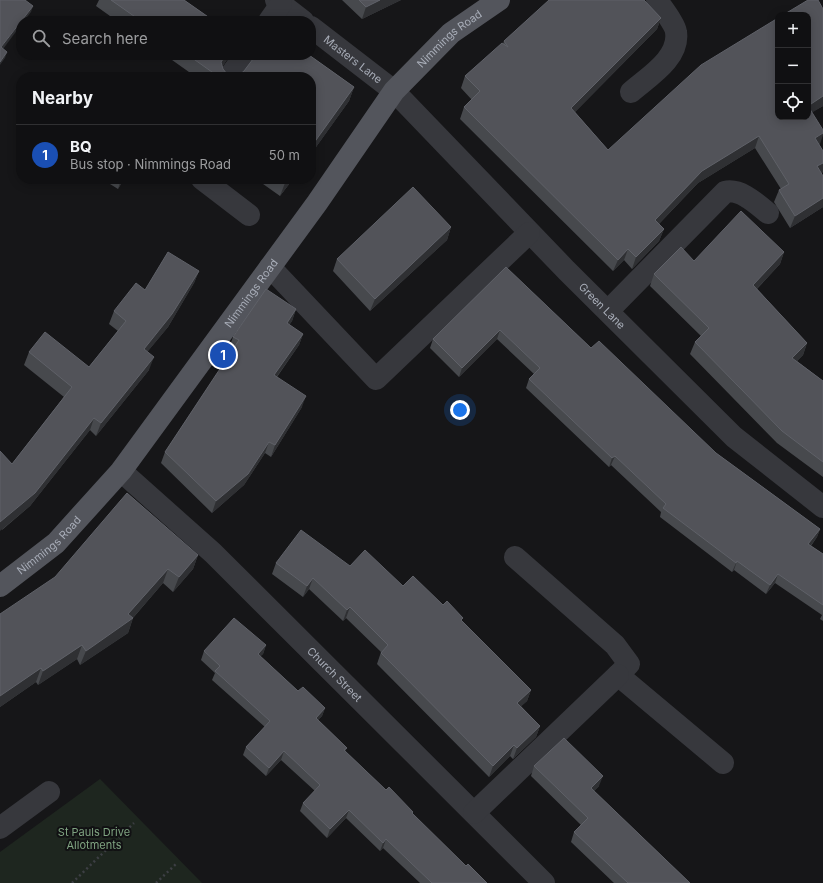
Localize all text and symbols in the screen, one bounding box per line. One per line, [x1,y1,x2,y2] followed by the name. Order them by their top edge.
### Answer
[414,7,485,70] street label: Nimmings Road
[775,12,811,120] map controls
[775,12,811,48] button: +
[16,16,316,60] search box
[30,27,52,49] icon: search
[62,29,148,48] text: Search here
[321,32,385,86] street label: Masters Lane
[775,48,811,84] button: −
[775,84,811,120] button: locate
[32,88,93,108] text: Nearby
[70,137,92,156] text: BQ
[42,147,48,163] text: 1
[269,147,300,163] text: 50 m
[70,156,231,172] text: Bus stop · Nimmings Road
[221,256,281,330] street label: Nimmings Road
[576,280,628,332] street label: Green Lane
[210,340,236,370] pin: 1
[450,400,470,420] your location
[14,513,84,577] street label: Nimmings Road
[304,644,365,705] street label: Church Street
[58,825,130,852] park label: St Pauls Drive Allotments

